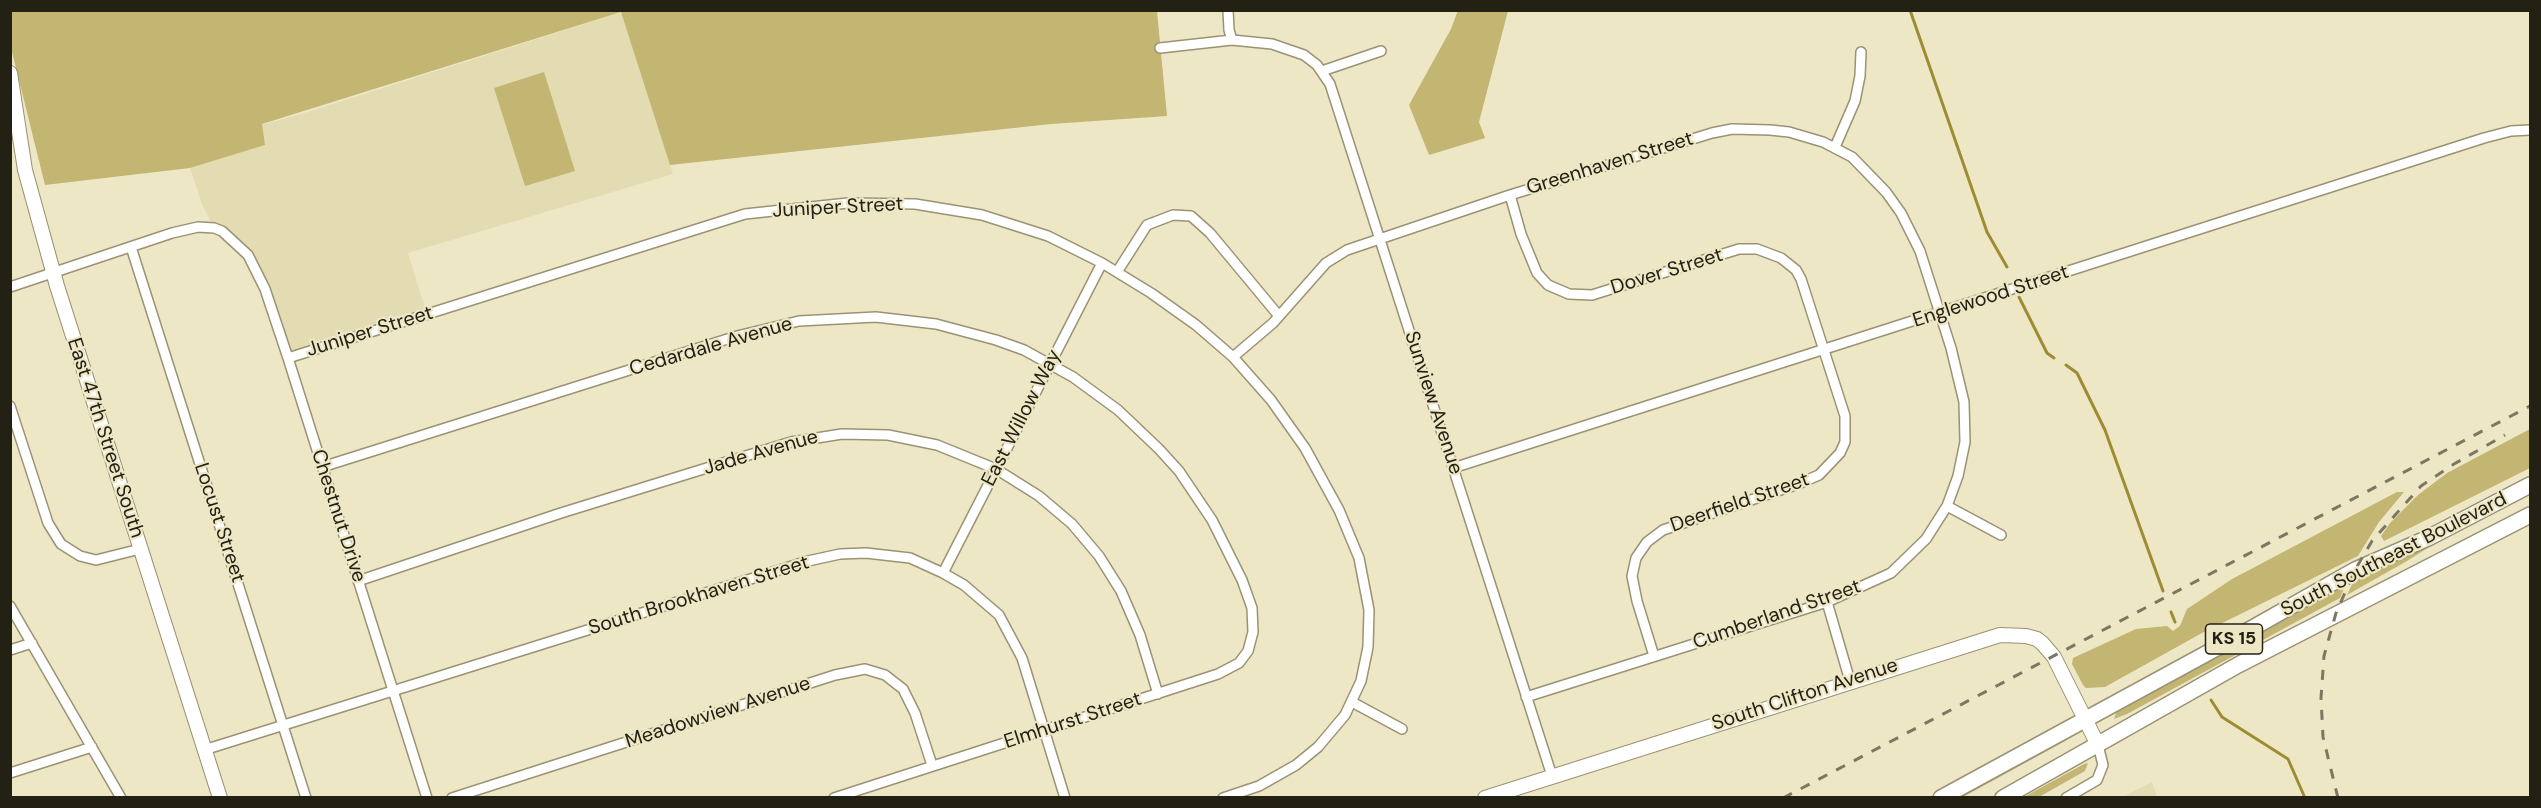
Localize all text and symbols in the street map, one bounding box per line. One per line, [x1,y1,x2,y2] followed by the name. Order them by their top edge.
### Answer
[1524,127,1696,201] street label: Greenhaven Street
[772,193,904,223] street label: Juniper Street
[1608,244,1726,300] street label: Dover Street
[1910,260,2072,334] street label: Englewood Street
[304,301,436,363] street label: Juniper Street
[627,312,795,382] street label: Cedardale Avenue
[1399,328,1467,478] street label: Sunview Avenue
[61,335,149,541] street label: East 47th Street South
[977,346,1067,490] street label: East Willow Way
[701,425,821,481] street label: Jade Avenue
[305,447,371,585] street label: Chestnut Drive
[188,460,250,586] street label: Locust Street
[1667,468,1813,538] street label: Deerfield Street
[2277,488,2511,622] street label: South Southeast Boulevard
[586,551,812,641] street label: South Brookhaven Street
[1690,575,1864,655] street label: Cumberland Street
[2206,624,2262,654] road number: KS 15
[1709,654,1901,736] street label: South Clifton Avenue
[622,672,814,754] street label: Meadowview Avenue
[1001,687,1145,755] street label: Elmhurst Street

